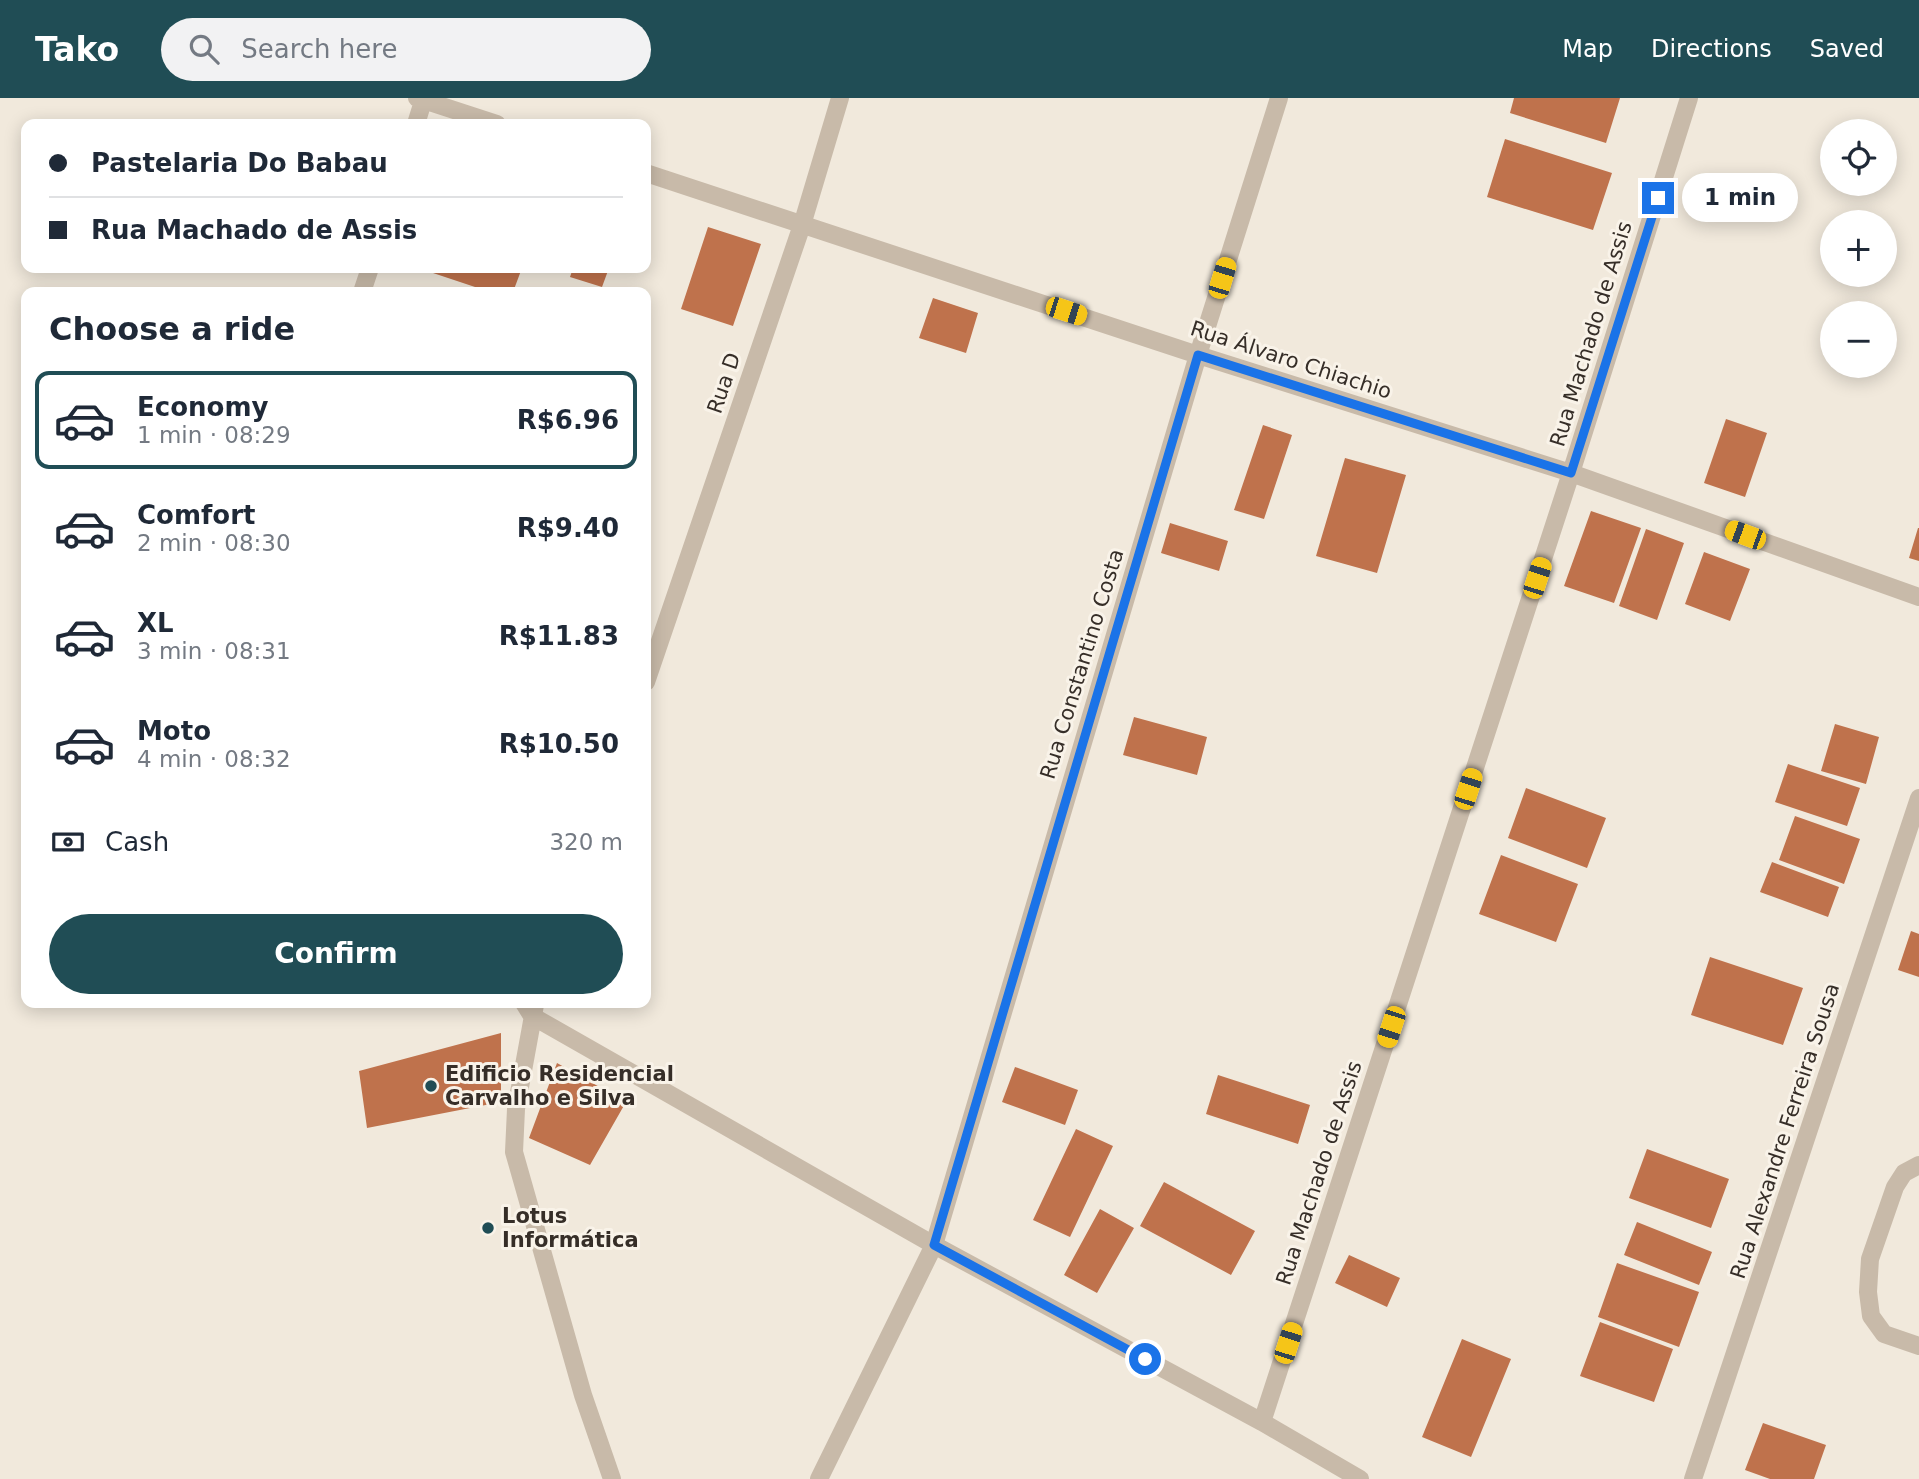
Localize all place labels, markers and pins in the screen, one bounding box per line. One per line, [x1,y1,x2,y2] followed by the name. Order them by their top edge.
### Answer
[445,1062,674,1110] place label: Edificio Residencial Carvalho e Silva
[423,1078,439,1094] marker: Edificio Residencial Carvalho e Silva
[502,1204,639,1252] place label: Lotus Informática
[480,1220,496,1236] marker: Lotus Informática

